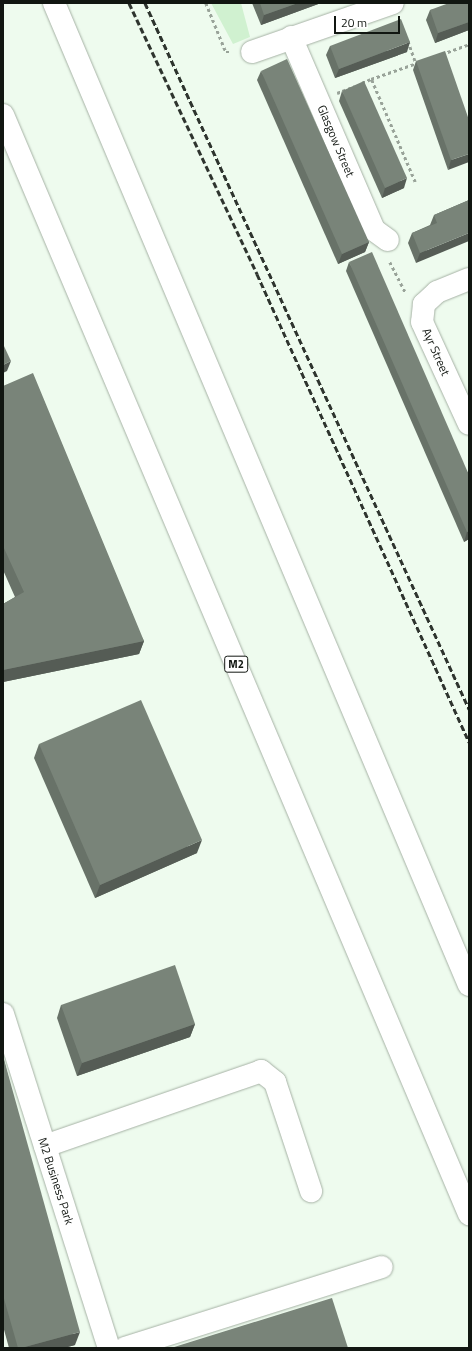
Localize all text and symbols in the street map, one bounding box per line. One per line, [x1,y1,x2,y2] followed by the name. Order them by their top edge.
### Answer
[336,8,402,34] scale bar
[341,13,367,32] text: 20 m
[314,103,358,179] street label: Glasgow Street
[419,326,453,378] street label: Ayr Street
[224,655,248,673] road number: M2
[35,1136,77,1226] street label: M2 Business Park

